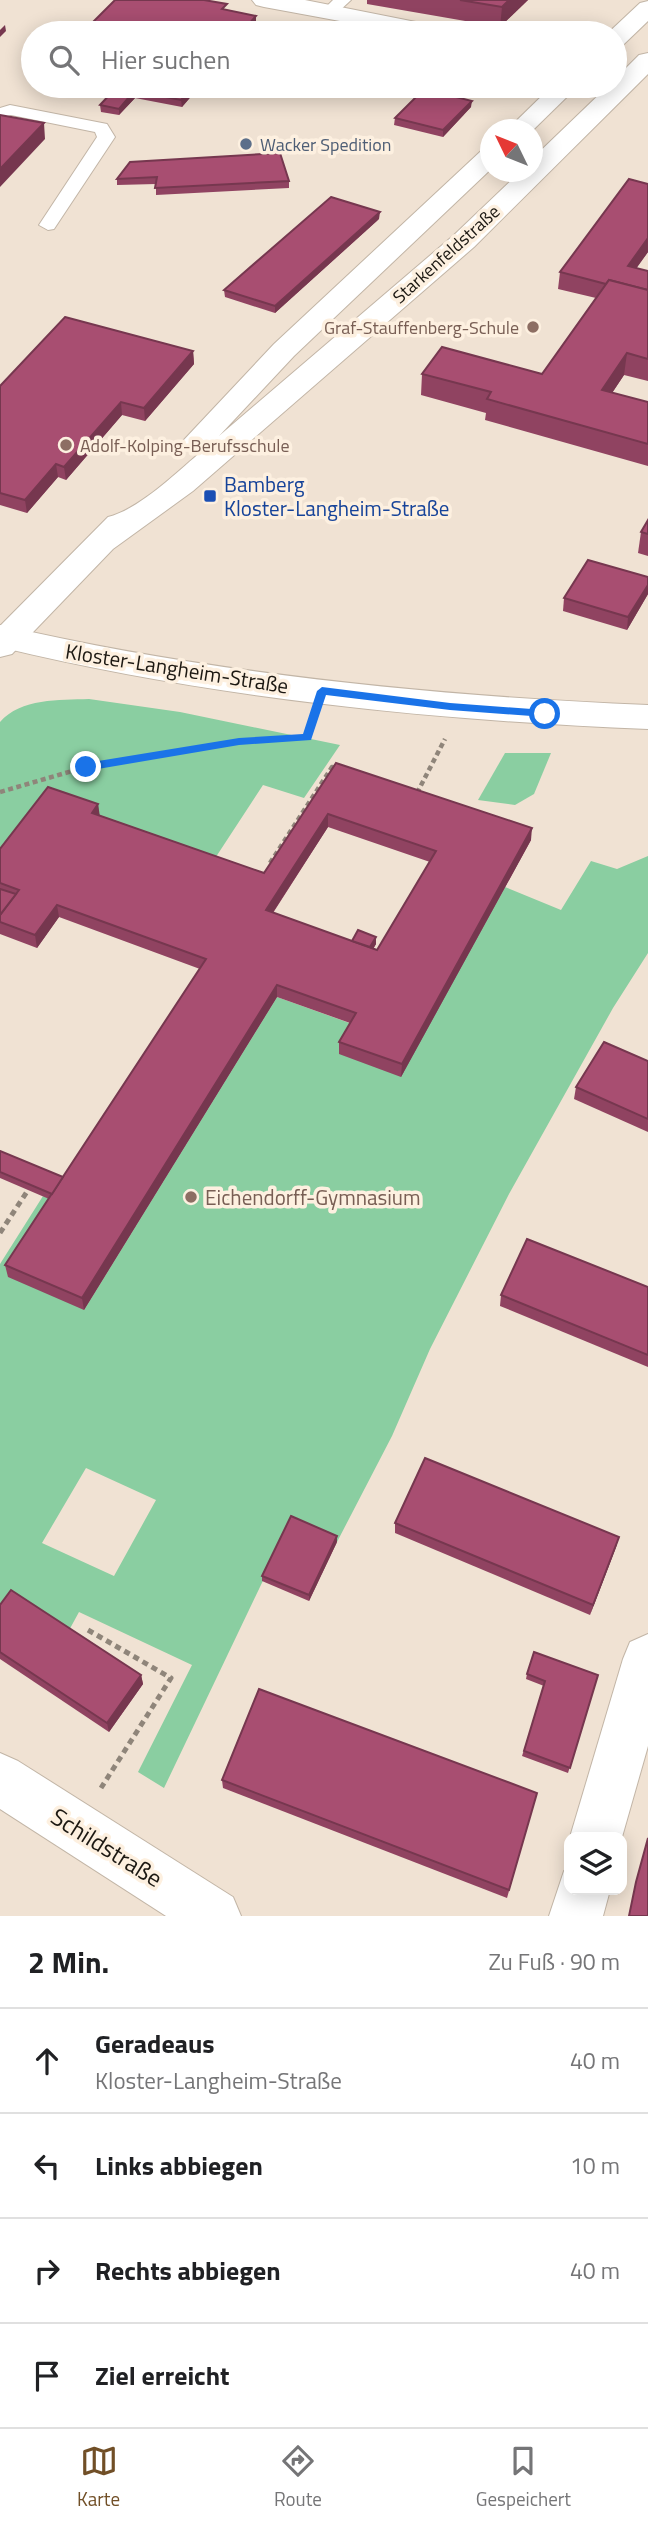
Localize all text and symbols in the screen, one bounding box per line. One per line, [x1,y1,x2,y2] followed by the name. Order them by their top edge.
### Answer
[21,21,627,98] search box
[101,40,230,79] text: Hier suchen
[45,41,83,79] icon: search
[480,119,543,182] north arrow
[260,131,391,158] place label: Wacker Spedition
[238,136,254,152] marker: Wacker Spedition
[386,198,506,310] street label: Starkenfeldstraße
[324,314,519,341] place label: Graf-Stauffenberg-Schule
[525,319,541,335] marker: Graf-Stauffenberg-Schule
[80,432,290,459] place label: Adolf-Kolping-Berufsschule
[58,437,74,453] marker: Adolf-Kolping-Berufsschule
[224,468,449,524] place label: Bamberg Kloster-Langheim-Straße
[202,488,218,504] marker: Bamberg Kloster-Langheim-Straße
[63,635,291,701] street label: Kloster-Langheim-Straße
[529,698,560,729] route start
[70,751,101,782] route end
[205,1181,421,1213] place label: Eichendorff-Gymnasium
[183,1189,199,1205] marker: Eichendorff-Gymnasium
[44,1798,170,1896] street label: Schildstraße
[564,1832,627,1895] map controls
[564,1832,627,1895] button: layers
[28,1939,109,1985] text: 2 Min.
[488,1944,620,1979] text: Zu Fuß · 90 m
[95,2024,215,2063] text: Geradeaus
[28,2042,66,2080] icon: ahead
[570,2043,620,2078] text: 40 m
[95,2063,342,2098] text: Kloster-Langheim-Straße
[95,2146,263,2185] text: Links abbiegen
[28,2147,66,2185] icon: left
[570,2148,620,2183] text: 10 m
[95,2251,281,2290] text: Rechts abbiegen
[28,2252,66,2290] icon: right
[570,2253,620,2288] text: 40 m
[95,2356,230,2395] text: Ziel erreicht
[28,2357,66,2395] icon: arrive
[77,2442,120,2513] tab: Karte
[274,2442,322,2513] tab: Route
[476,2442,571,2513] tab: Gespeichert

